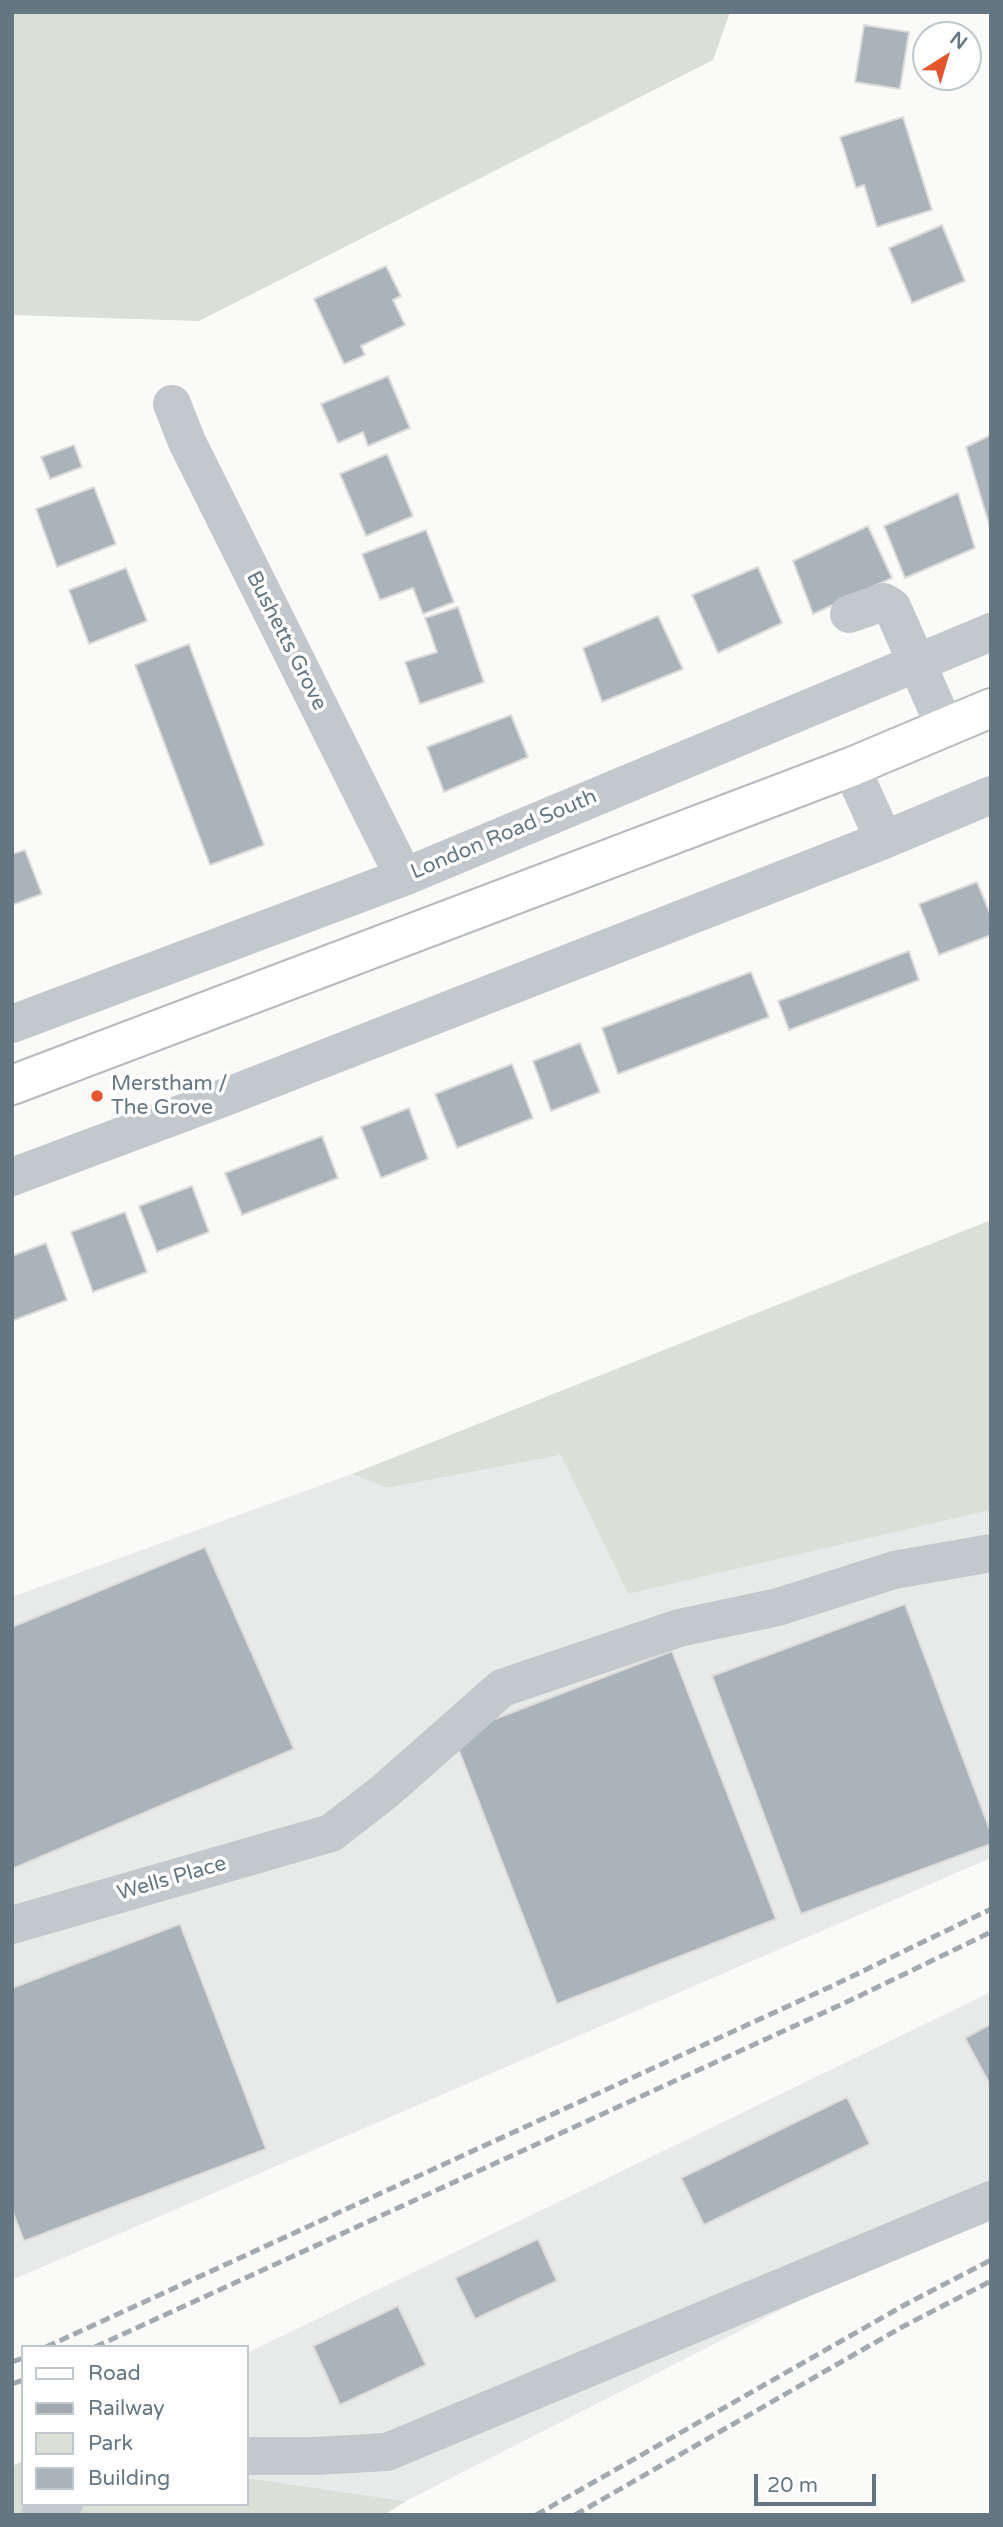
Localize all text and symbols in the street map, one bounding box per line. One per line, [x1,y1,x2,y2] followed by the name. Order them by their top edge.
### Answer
[912,21,982,91] north arrow
[946,27,971,54] text: N
[240,567,332,715] street label: Bushetts Grove
[407,784,601,886] street label: London Road South
[111,1071,228,1121] place label: Merstham / The Grove
[89,1088,105,1104] marker: Merstham / The Grove
[115,1851,229,1907] street label: Wells Place
[21,2345,248,2506] legend
[88,2361,141,2386] text: Road
[88,2396,165,2421] text: Railway
[88,2431,133,2456] text: Park
[758,2460,880,2504] scale bar
[88,2466,170,2491] text: Building
[767,2473,818,2498] text: 20 m

